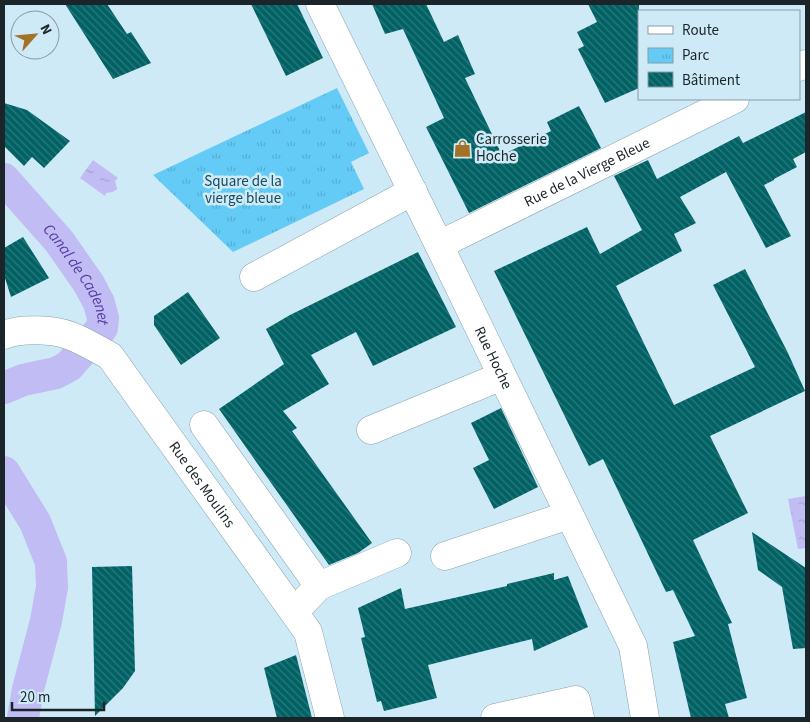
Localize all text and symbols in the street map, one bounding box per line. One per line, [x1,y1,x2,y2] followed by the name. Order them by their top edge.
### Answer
[10,10,60,60] north arrow
[638,10,800,100] legend
[682,20,719,41] text: Route
[35,21,57,38] text: N
[682,45,709,66] text: Parc
[682,70,740,91] text: Bâtiment
[476,129,547,167] place label: Carrosserie Hoche
[520,132,653,212] street label: Rue de la Vierge Bleue
[452,138,472,158] shop icon: Carrosserie Hoche
[204,171,282,209] park label: Square de la vierge bleue
[38,219,114,326] water label: Canal de Cadenet
[469,323,518,393] street label: Rue Hoche
[164,437,240,532] street label: Rue des Moulins
[12,680,105,712] scale bar
[20,687,50,708] text: 20 m

